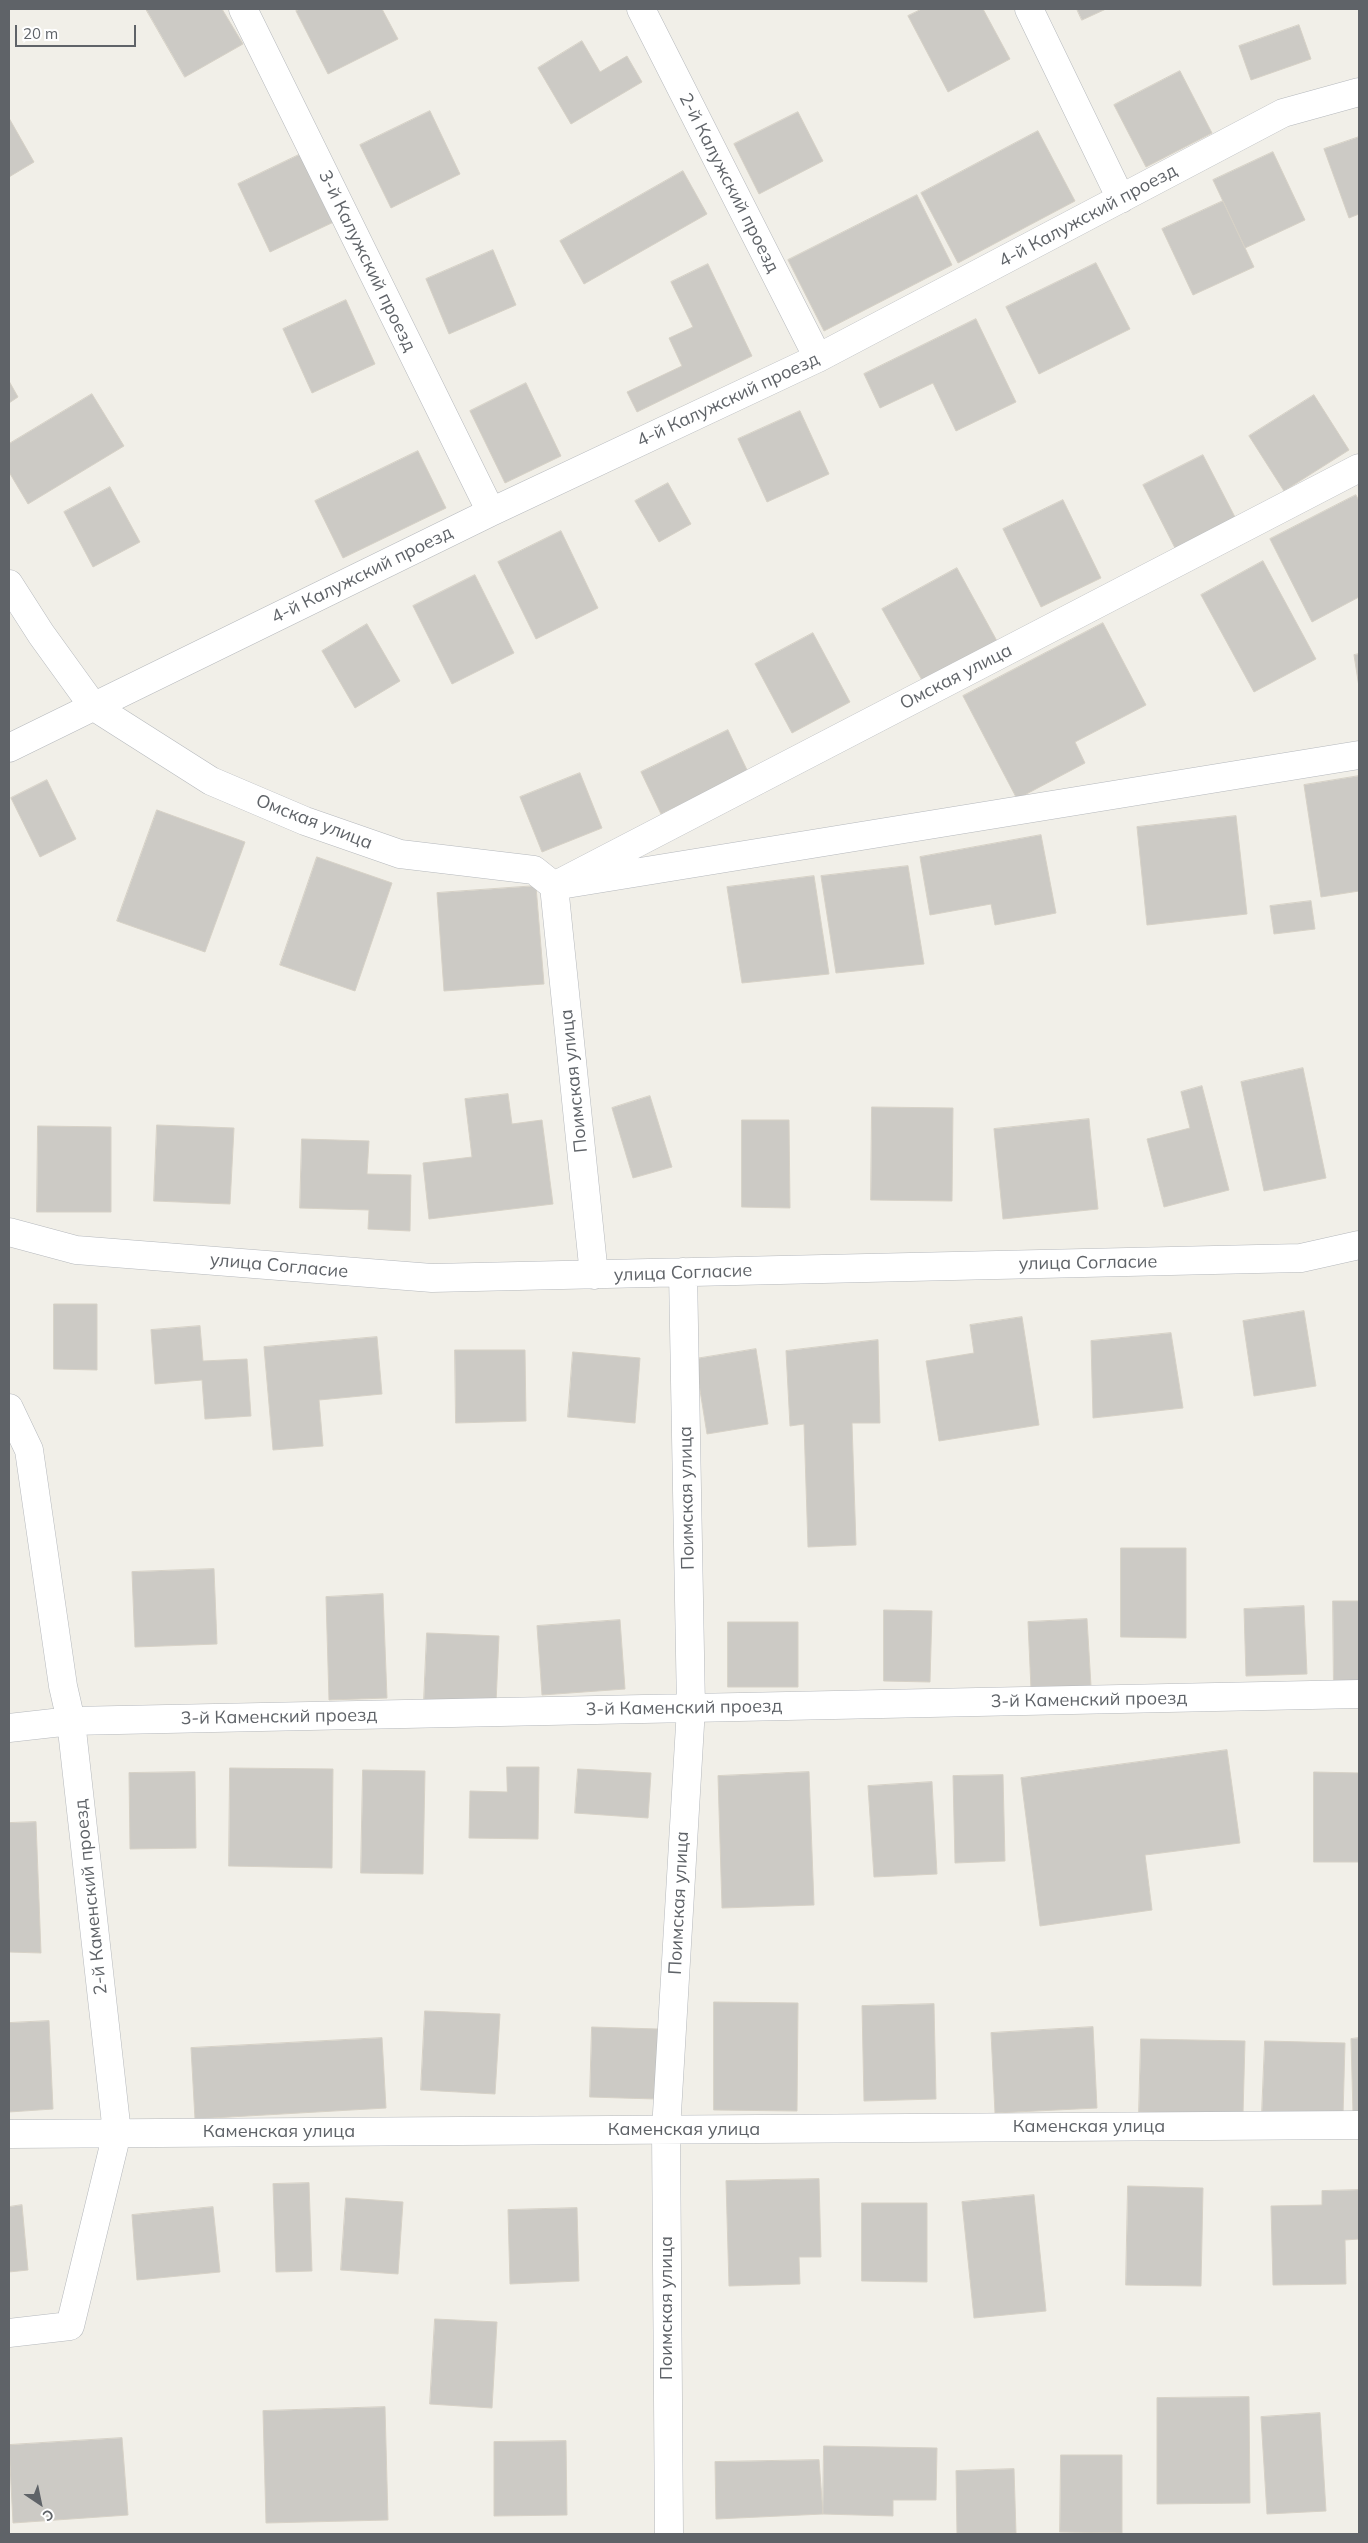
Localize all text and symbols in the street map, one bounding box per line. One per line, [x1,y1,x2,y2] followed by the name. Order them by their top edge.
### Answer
[18,15,139,47] scale bar
[23,24,58,43] text: 20 m
[674,90,784,276] street label: 2-й Калужский проезд
[995,160,1181,272] street label: 4-й Калужский проезд
[314,167,420,355] street label: 3-й Калужский проезд
[633,348,823,452] street label: 4-й Калужский проезд
[268,522,456,628] street label: 4-й Калужский проезд
[896,640,1016,714] street label: Омская улица
[253,790,375,854] street label: Омская улица
[556,1008,592,1154] street label: Поимская улица
[209,1249,349,1283] street label: улица Согласие
[1018,1251,1158,1275] street label: улица Согласие
[613,1260,753,1286] street label: улица Согласие
[675,1426,699,1570] street label: Поимская улица
[990,1687,1188,1713] street label: 3-й Каменский проезд
[585,1695,783,1721] street label: 3-й Каменский проезд
[180,1704,378,1730] street label: 3-й Каменский проезд
[70,1798,112,1996] street label: 2-й Каменский проезд
[664,1831,694,1975] street label: Поимская улица
[1013,2116,1165,2138] street label: Каменская улица
[608,2119,760,2141] street label: Каменская улица
[203,2121,355,2143] street label: Каменская улица
[656,2236,678,2380] street label: Поимская улица
[15,2478,65,2528] north arrow
[39,2505,57,2526] text: С

